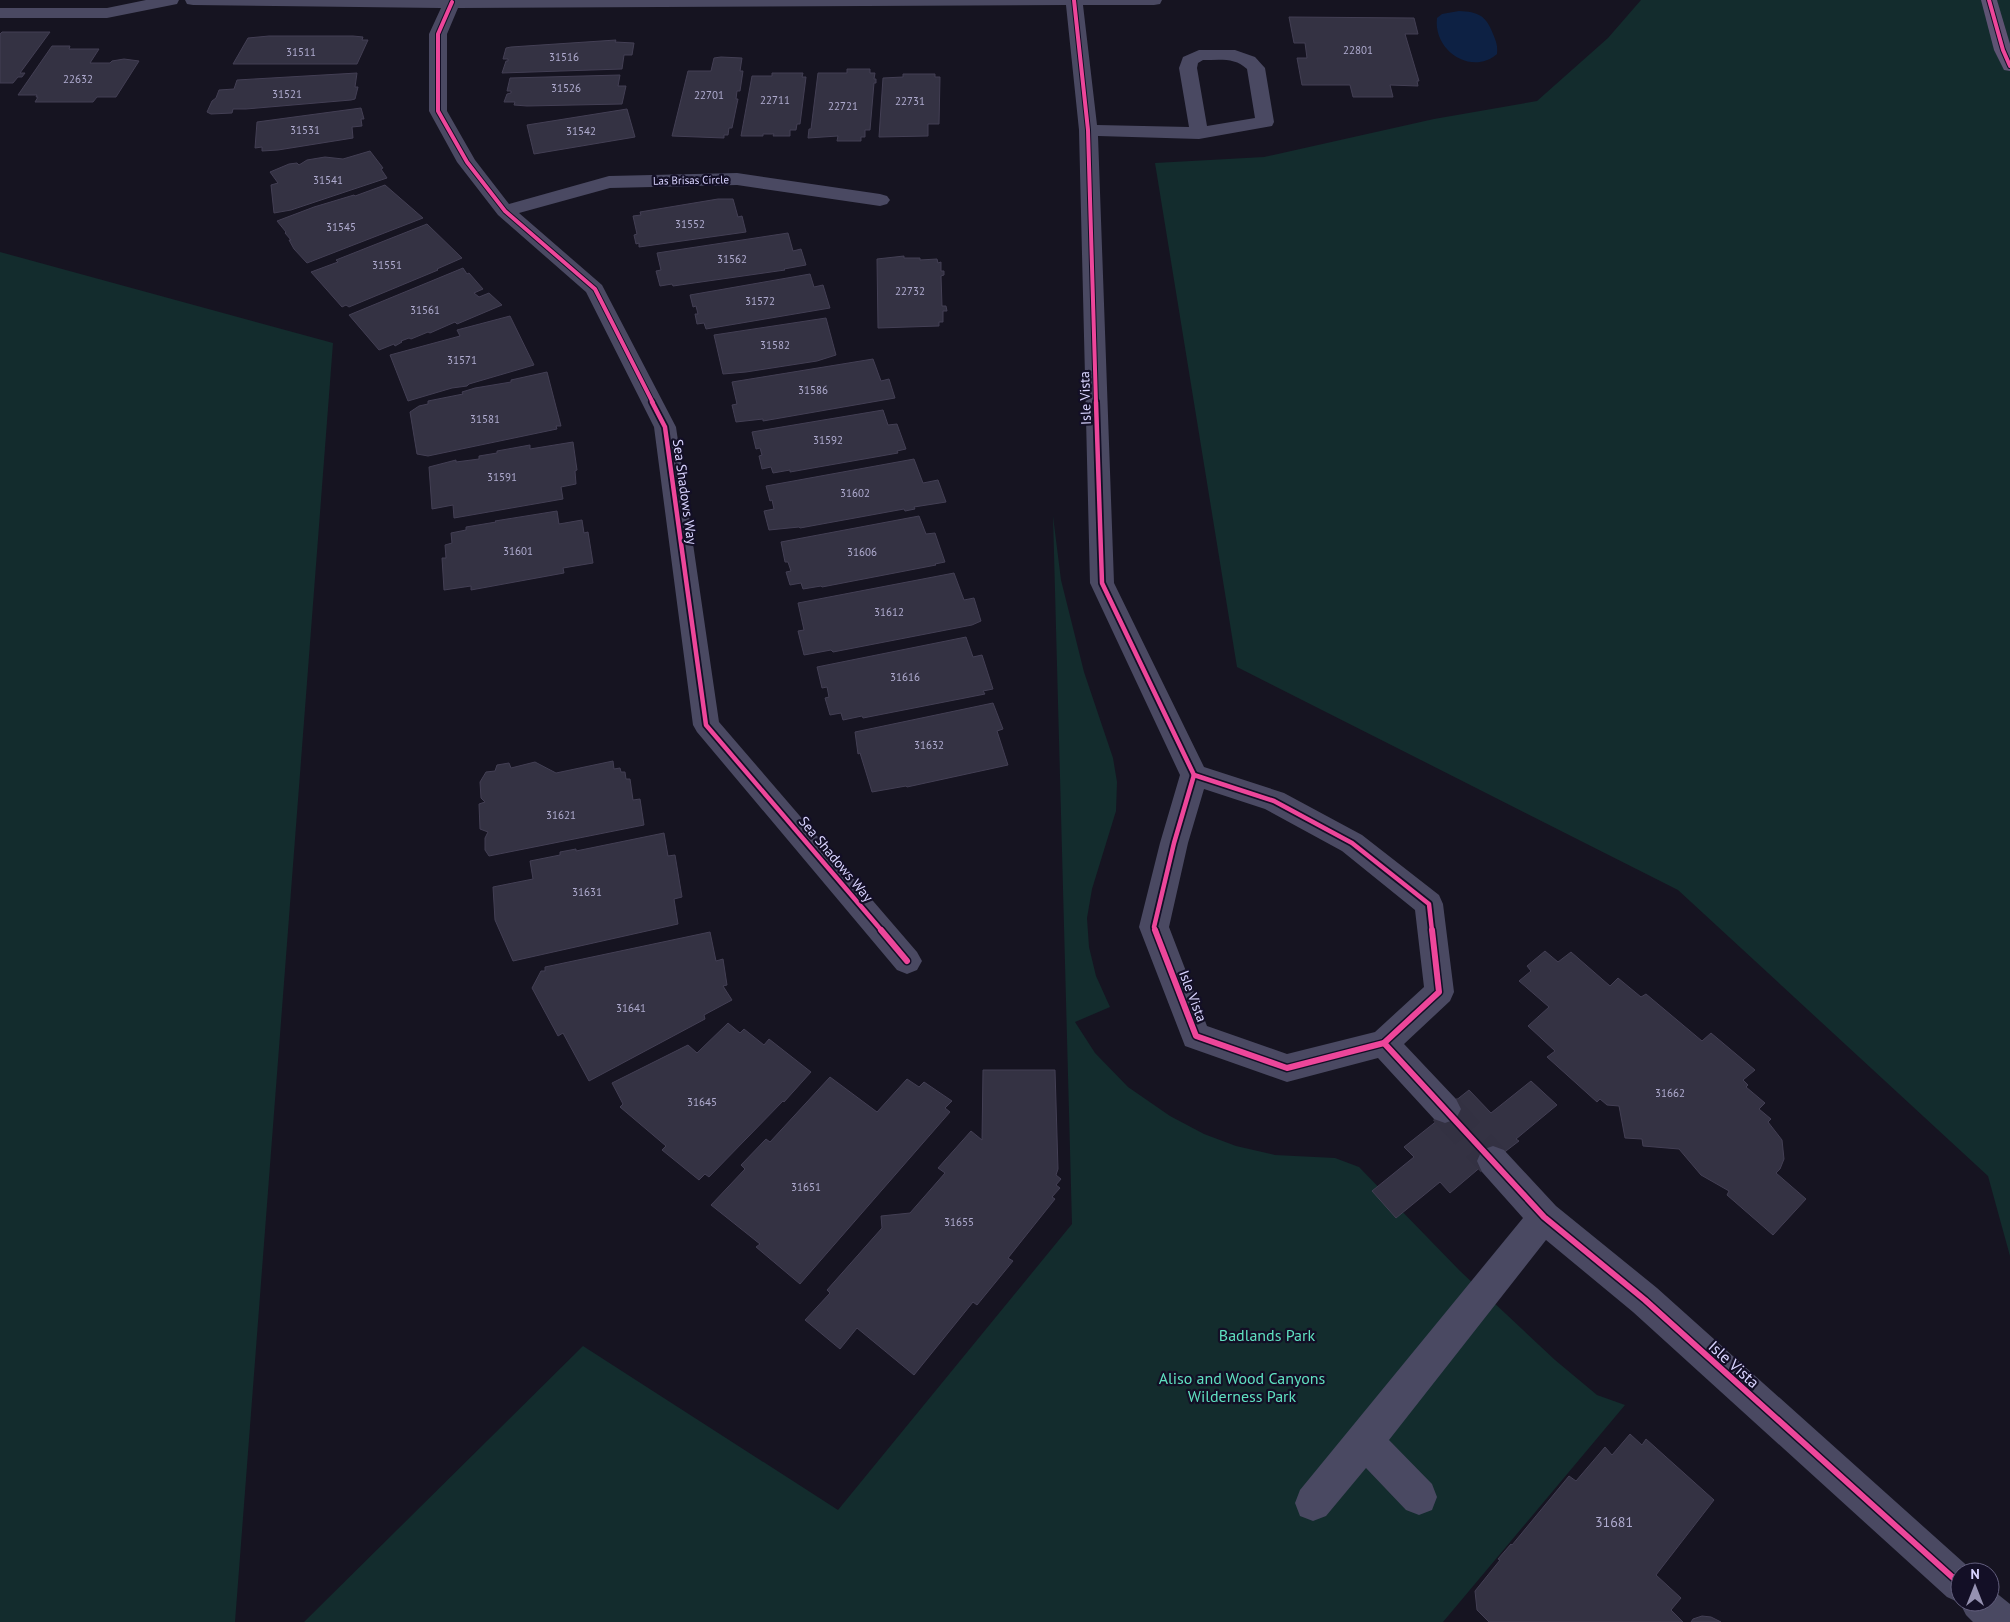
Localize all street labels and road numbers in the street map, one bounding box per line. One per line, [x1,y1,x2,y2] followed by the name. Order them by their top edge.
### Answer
[653,172,730,188] street label: Las Brisas Circle
[1075,371,1095,425] street label: Isle Vista
[669,438,701,546] street label: Sea Shadows Way
[795,813,877,906] street label: Sea Shadows Way
[1175,968,1211,1024] street label: Isle Vista
[1704,1336,1764,1392] street label: Isle Vista

